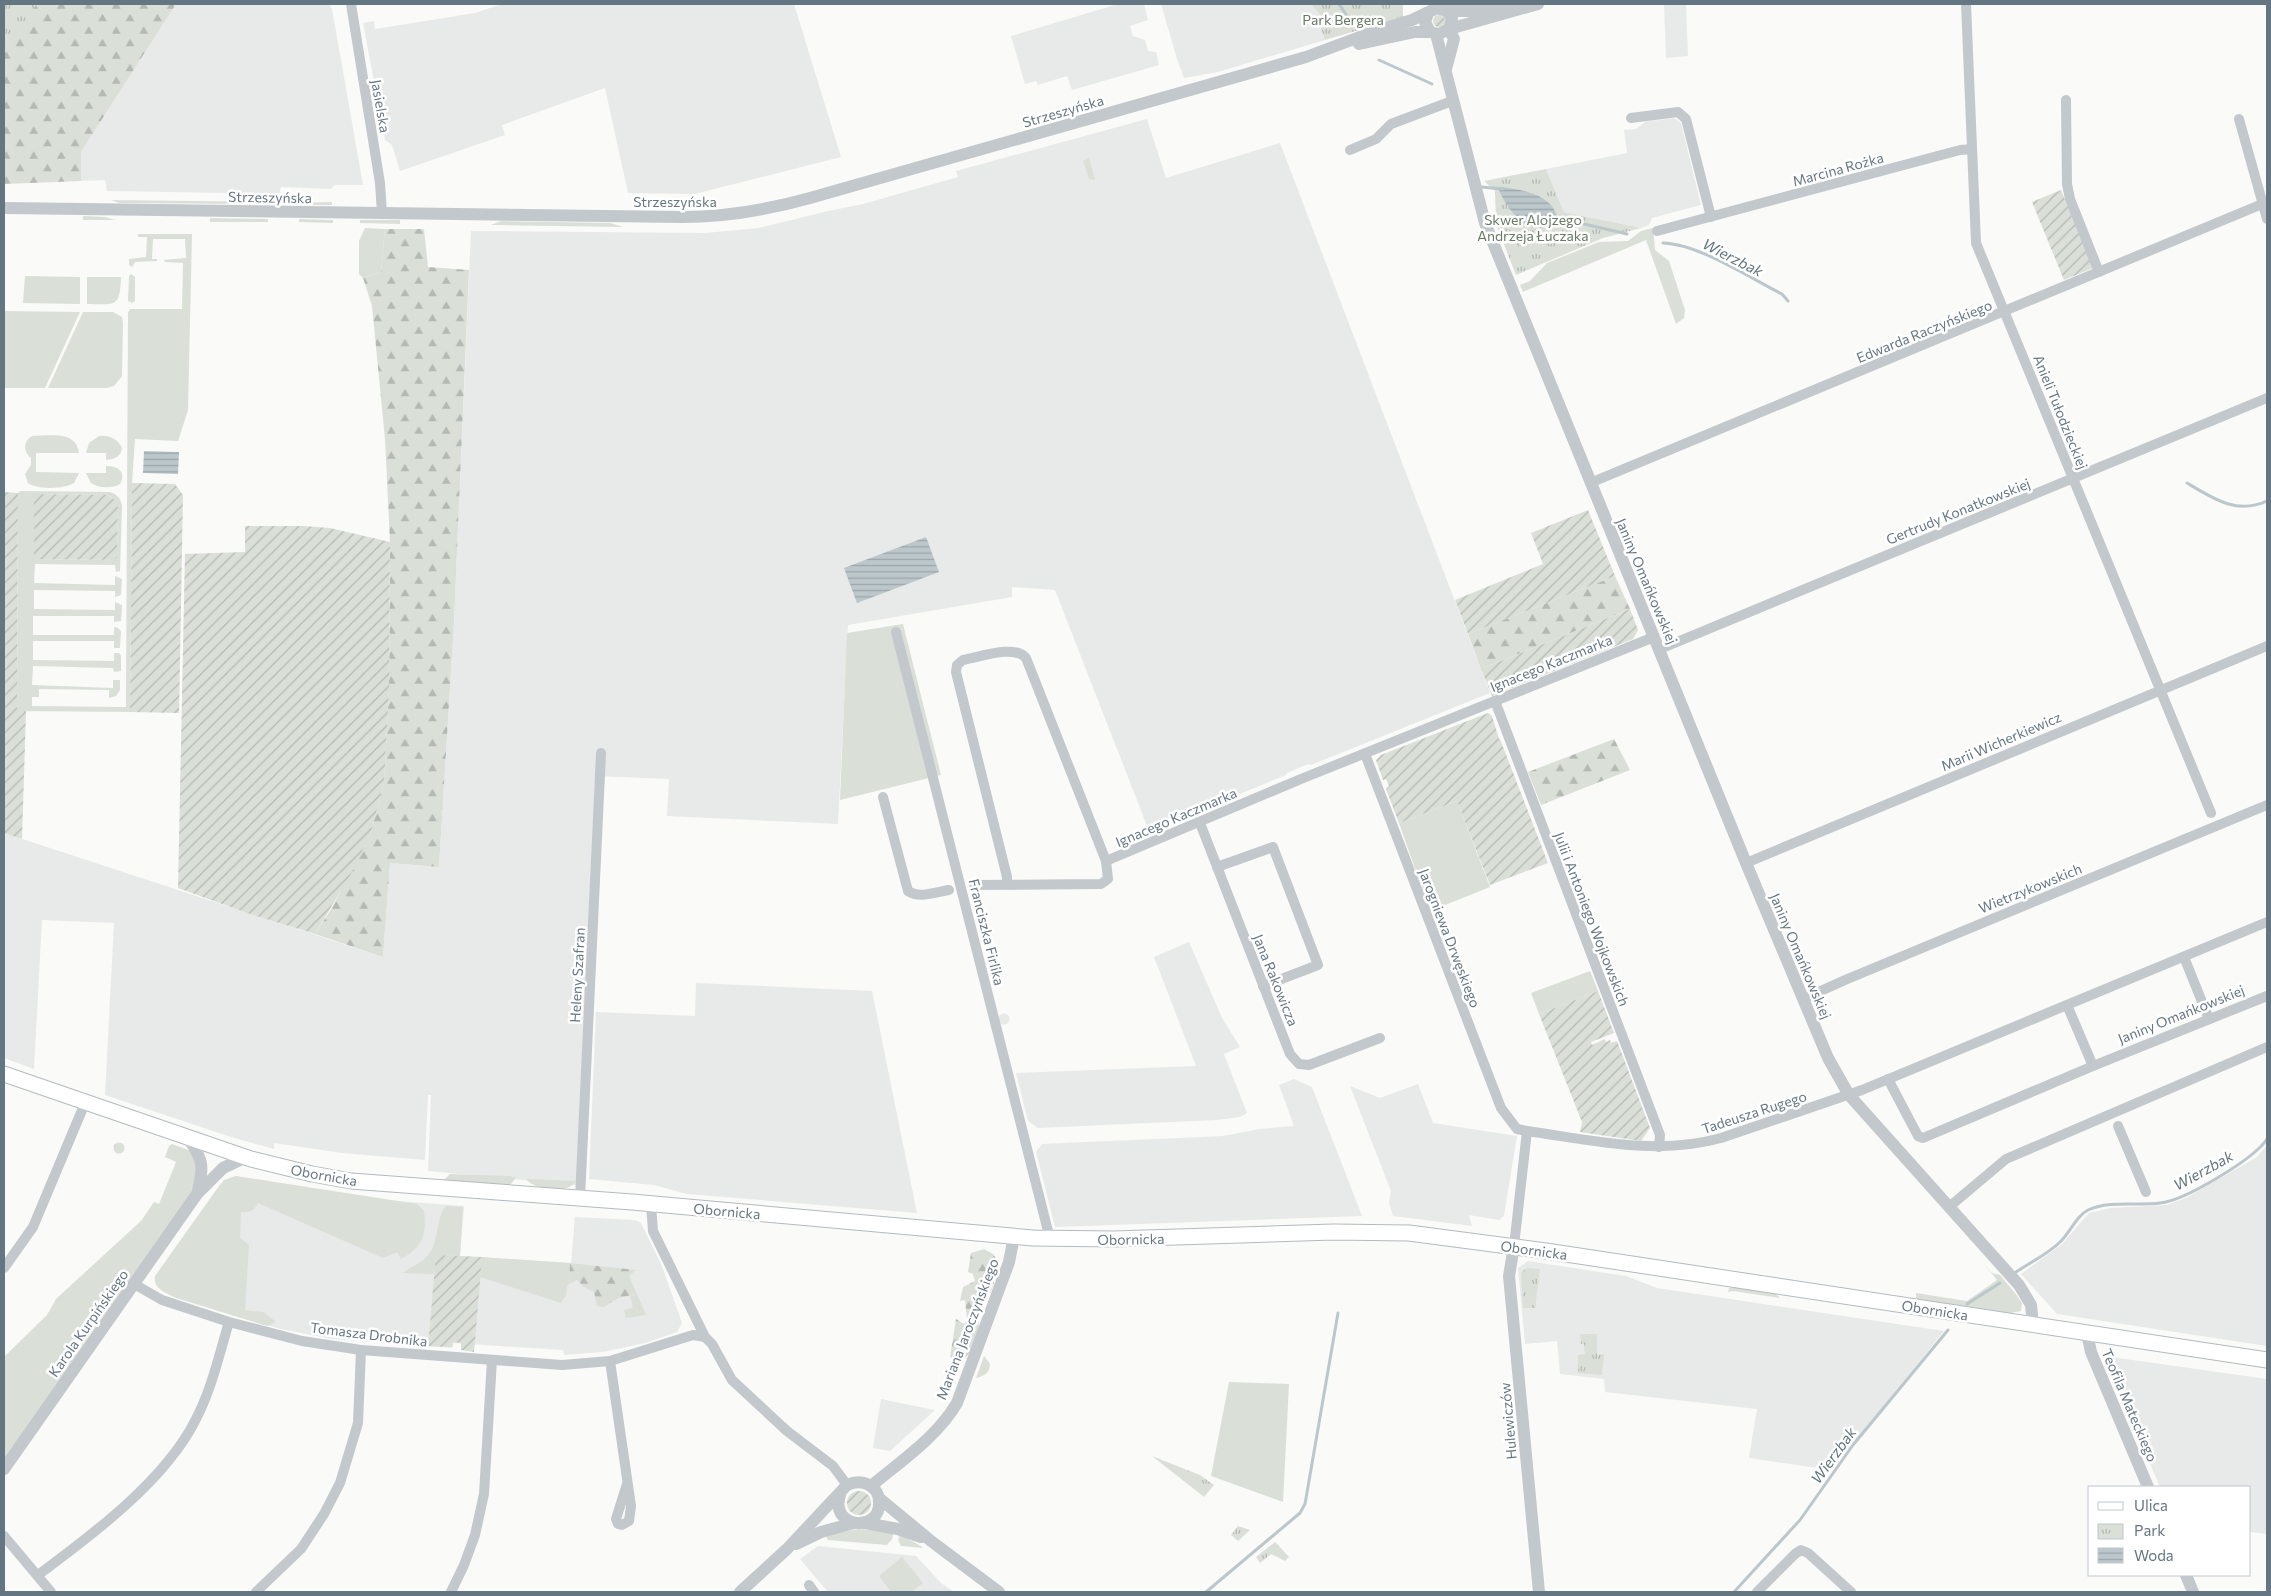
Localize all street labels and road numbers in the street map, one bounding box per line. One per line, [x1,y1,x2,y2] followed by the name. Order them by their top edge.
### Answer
[368,78,394,134] street label: Jasielska
[1020,91,1106,131] street label: Strzeszyńska
[1791,149,1885,189] street label: Marcina Rożka
[228,188,312,206] street label: Strzeszyńska
[633,193,717,210] street label: Strzeszyńska
[1854,296,1994,366] street label: Edwarda Raczyńskiego
[2030,352,2092,472] street label: Anieli Tułodzieckiej
[1884,474,2032,548] street label: Gertrudy Konatkowskiej
[1613,516,1681,646] street label: Janiny Omańkowskiej
[1487,631,1615,695] street label: Ignacego Kaczmarka
[1938,708,2064,774] street label: Marii Wicherkiewicz
[1113,784,1239,850] street label: Ignacego Kaczmarka
[1551,830,1633,1008] street label: Julii i Antoniego Wojkowskich
[1976,860,2084,916] street label: Wietrzykowskich
[1416,866,1484,1010] street label: Jarogniewa Drwęskiego
[966,877,1008,987] street label: Franciszka Firlika
[1767,891,1835,1021] street label: Janiny Omańkowskiej
[566,927,588,1023] street label: Heleny Szafran
[1250,932,1302,1028] street label: Jana Rakowicza
[2115,981,2247,1047] street label: Janiny Omańkowskiej
[1699,1087,1809,1137] street label: Tadeusza Rugego
[289,1161,359,1189] street label: Obornicka
[693,1200,761,1222] street label: Obornicka
[1097,1230,1165,1248] street label: Obornicka
[1500,1237,1568,1263] street label: Obornicka
[932,1256,1002,1402] street label: Mariana Jaroczyńskiego
[45,1266,131,1380] street label: Karola Kurpińskiego
[1901,1296,1969,1324] street label: Obornicka
[309,1318,429,1350] street label: Tomasza Drobnika
[2099,1346,2161,1464] street label: Teofila Mateckiego
[1496,1382,1520,1460] street label: Hulewiczów

